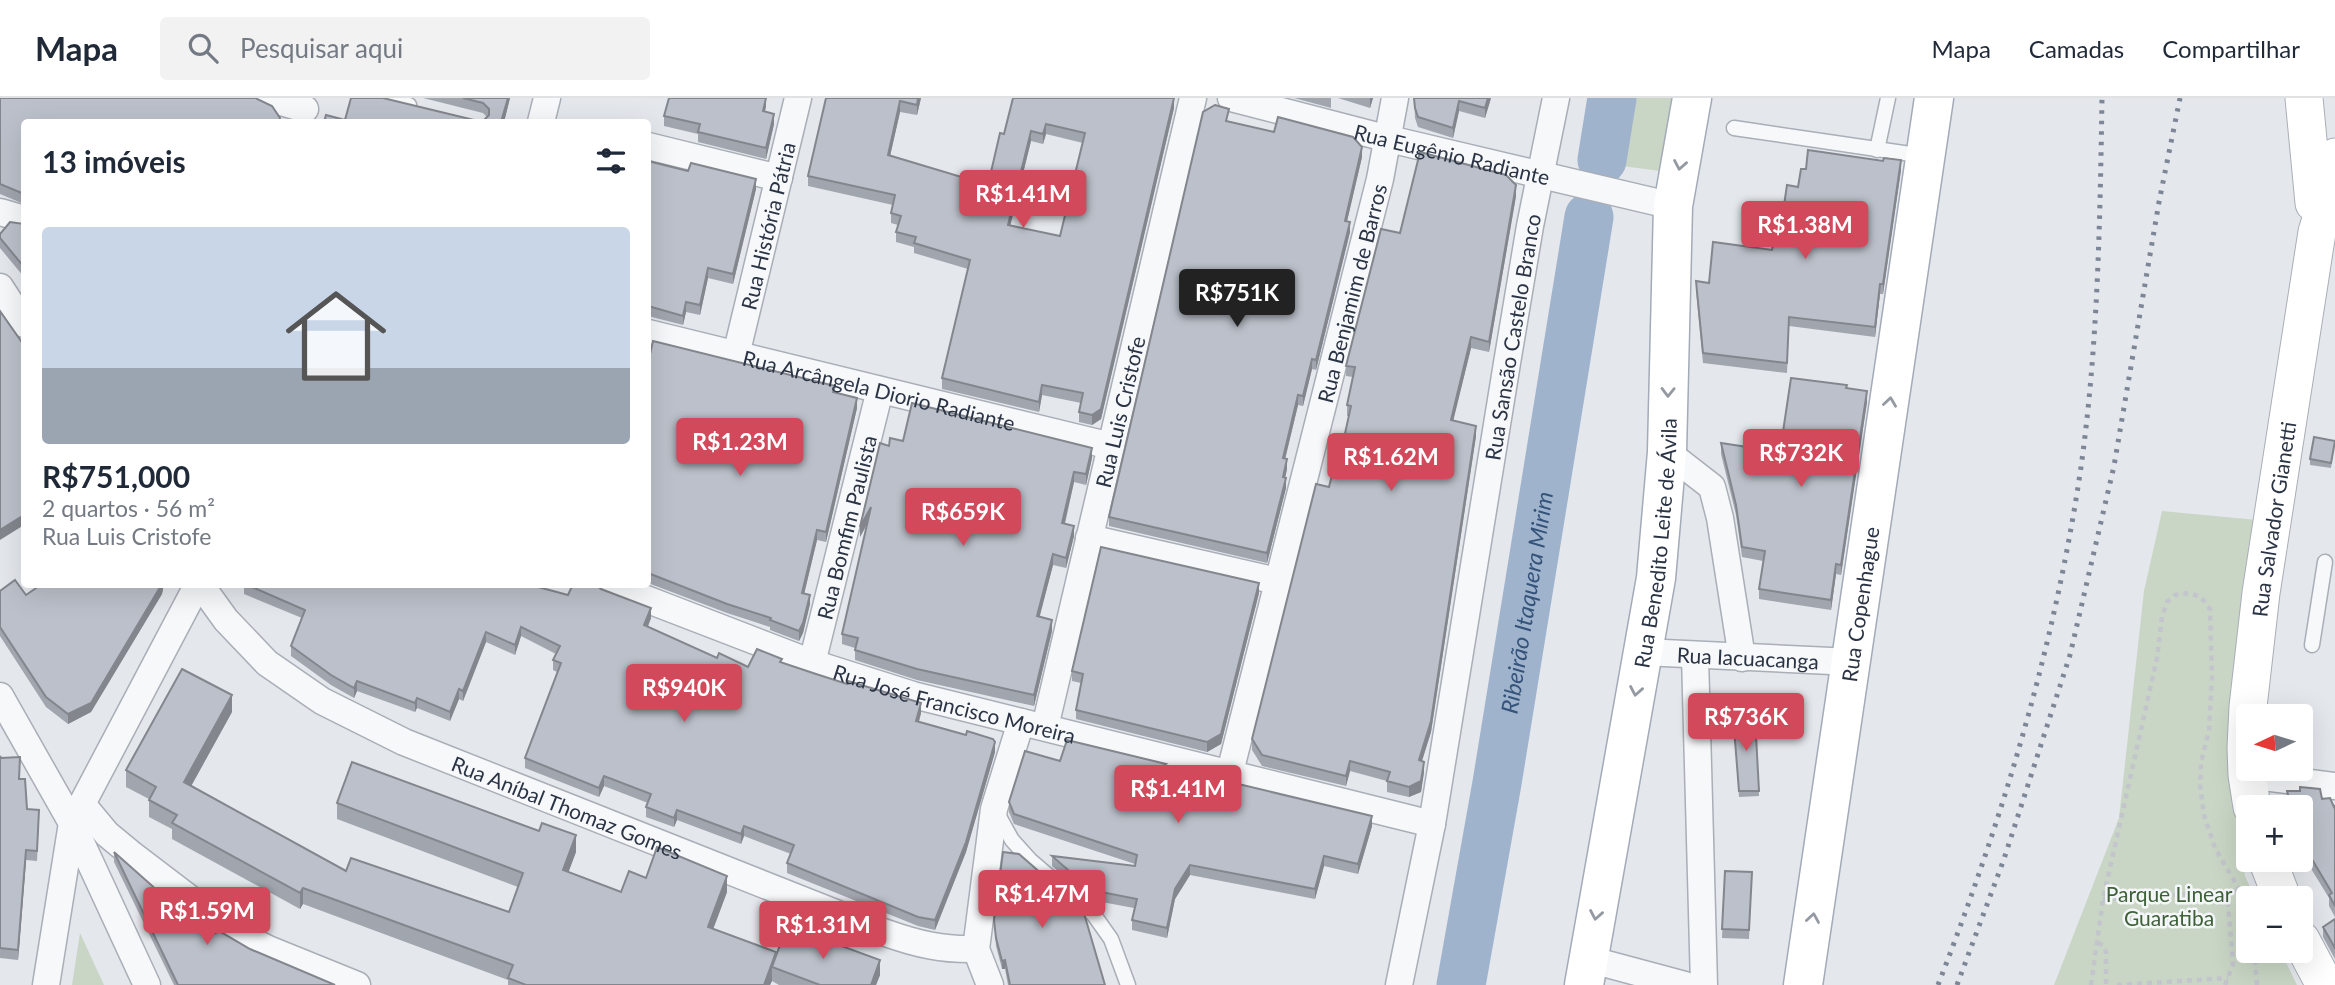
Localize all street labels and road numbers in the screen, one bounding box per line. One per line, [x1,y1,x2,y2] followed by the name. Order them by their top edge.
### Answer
[1352,118,1552,189] street label: Rua Eugênio Radiante
[735,139,799,312] street label: Rua História Pátria
[1311,181,1391,405] street label: Rua Benjamim de Barros
[1479,211,1545,462] street label: Rua Sansão Castelo Branco
[1089,333,1149,490] street label: Rua Luis Cristofe
[741,344,1018,435] street label: Rua Arcângela Diorio Radiante
[1628,418,1680,670] street label: Rua Benedito Leite de Ávila
[2246,420,2300,618] street label: Rua Salvador Gianetti
[811,432,881,622] street label: Rua Bomfim Paulista
[1835,525,1883,683] street label: Rua Copenhague
[1676,641,1819,673] street label: Rua Iacuacanga
[830,658,1078,748] street label: Rua José Francisco Moreira
[448,750,686,864] street label: Rua Aníbal Thomaz Gomes

